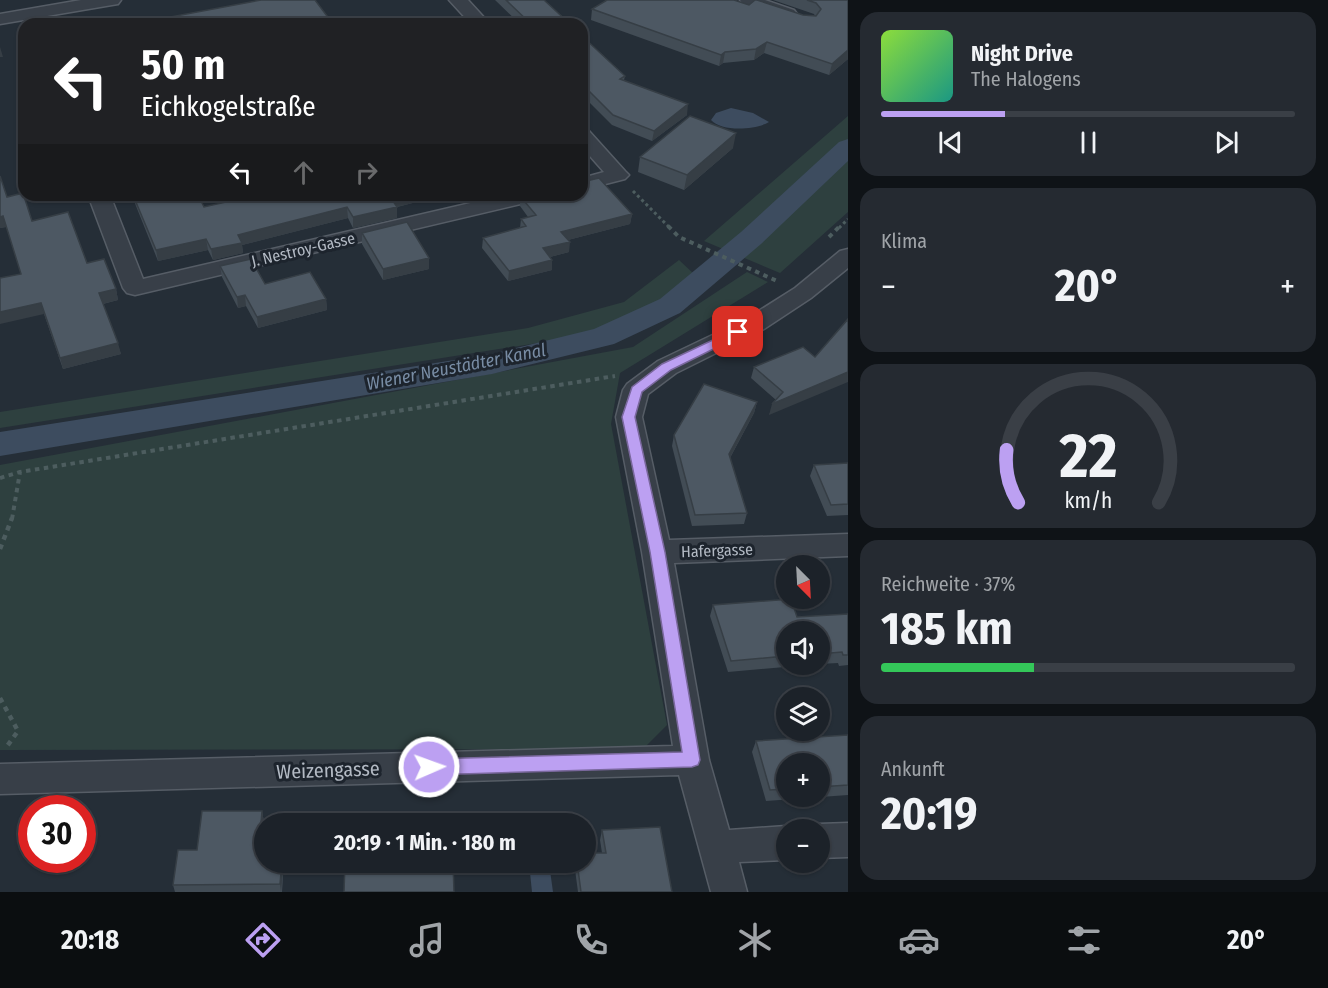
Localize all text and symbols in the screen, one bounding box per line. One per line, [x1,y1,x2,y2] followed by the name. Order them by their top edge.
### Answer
[141,40,225,90] text: 50 m
[971,40,1073,67] text: Night Drive
[42,42,120,120] icon: left
[971,67,1081,91] text: The Halogens
[141,91,315,123] text: Eichkogelstraße
[934,126,967,159] icon: previous
[1072,126,1105,159] icon: pause
[1210,126,1243,159] icon: next
[224,156,257,189] icon: left
[287,156,320,189] icon: ahead
[350,156,383,189] icon: right
[249,228,357,271] street label: J. Nestroy-Gasse
[881,229,927,253] text: Klima
[1055,259,1121,313] text: 20°
[881,267,896,307] text: −
[1280,267,1295,307] text: +
[712,306,763,357] pin
[721,315,754,348] icon: arrive
[365,339,548,395] water label: Wiener Neustädter Kanal
[1058,419,1117,494] text: 22
[1064,488,1112,514] text: km/h
[681,540,753,561] street label: Hafergasse
[776,555,830,609] north arrow
[776,555,830,873] map controls
[881,572,1016,596] text: Reichweite · 37%
[881,602,1013,656] text: 185 km
[776,621,830,675] button: sound
[776,687,830,741] button: layers
[397,735,461,799] position arrow
[776,753,830,807] button: +
[276,756,380,784] street label: Weizengasse
[881,757,945,781] text: Ankunft
[881,787,977,841] text: 20:19
[18,795,96,873] speed limit sign: 30
[776,819,830,873] button: −
[334,829,516,856] text: 20:19 · 1 Min. · 180 m
[242,919,284,961] icon: directions
[406,919,448,961] icon: music
[570,919,612,961] icon: phone
[734,919,776,961] icon: climate
[898,919,940,961] icon: car
[1063,919,1105,961] icon: filters
[61,924,119,956] text: 20:18
[1227,924,1267,956] text: 20°

